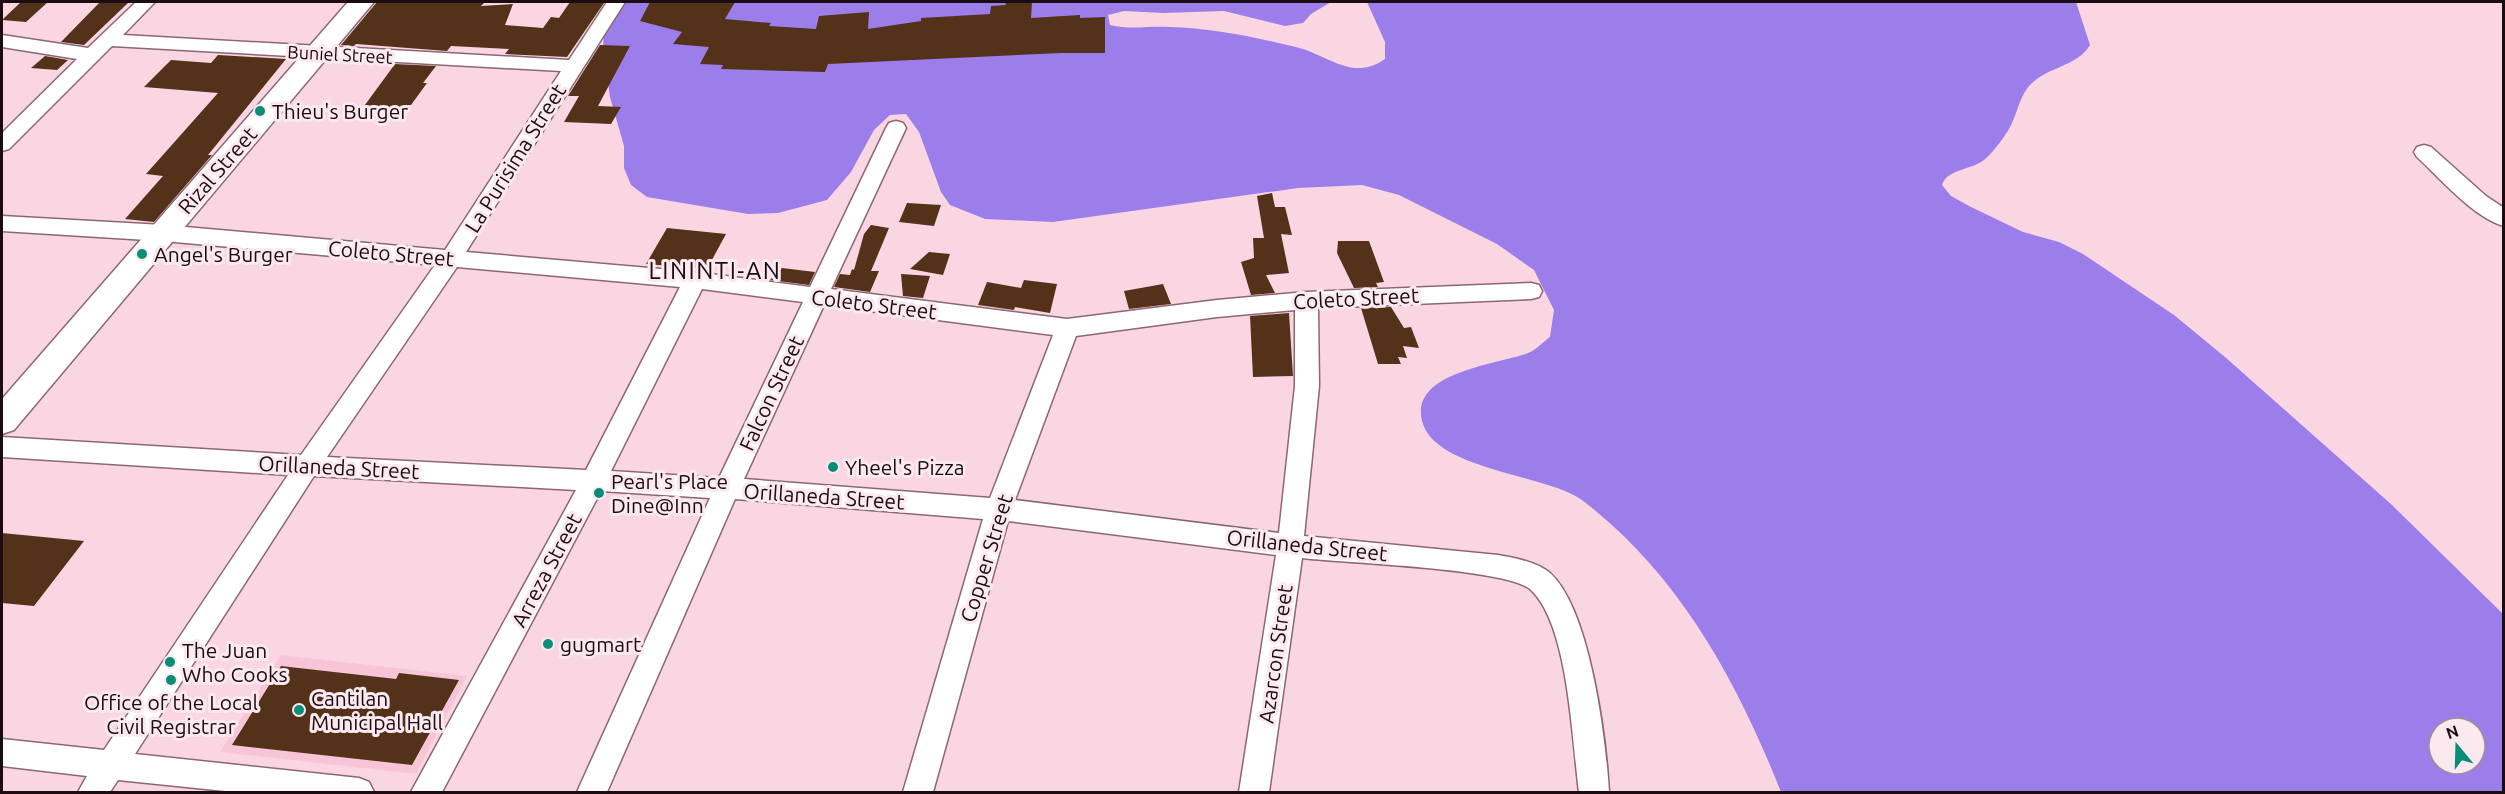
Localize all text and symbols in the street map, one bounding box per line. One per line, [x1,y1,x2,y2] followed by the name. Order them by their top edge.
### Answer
[287,41,393,67] street label: Buniel Street
[460,79,570,237] street label: La Purisima Street
[272,99,408,123] place label: Thieu's Burger
[253,104,267,118] marker: Thieu's Burger
[173,122,261,218] street label: Rizal Street
[327,236,455,270] street label: Coleto Street
[154,242,293,266] place label: Angel's Burger
[135,247,149,261] marker: Angel's Burger
[649,257,781,284] district label: LININTI-AN
[1292,283,1420,313] street label: Coleto Street
[810,284,938,324] street label: Coleto Street
[734,332,808,454] street label: Falcon Street
[258,451,420,483] street label: Orillaneda Street
[845,455,965,479] place label: Yheel's Pizza
[826,460,840,474] marker: Yheel's Pizza
[611,469,728,517] place label: Pearl's Place Dine@Inn
[743,478,905,514] street label: Orillaneda Street
[592,486,606,500] marker: Pearl's Place Dine@Inn
[955,491,1017,625] street label: Copper Street
[506,509,586,631] street label: Arreza Street
[1226,525,1388,565] street label: Orillaneda Street
[1253,583,1297,725] street label: Azarcon Street
[560,632,641,656] place label: gugmart
[541,637,555,651] marker: gugmart
[182,638,288,686] place label: The Juan Who Cooks
[163,655,177,669] marker: The Juan Who Cooks
[164,673,178,687] marker: Office of the Local Civil Registrar
[311,686,443,734] place label: Cantilan Municipal Hall
[84,690,258,738] place label: Office of the Local Civil Registrar
[292,703,306,717] marker: Cantilan Municipal Hall
[2427,716,2487,776] north arrow
[2444,721,2461,742] text: N

